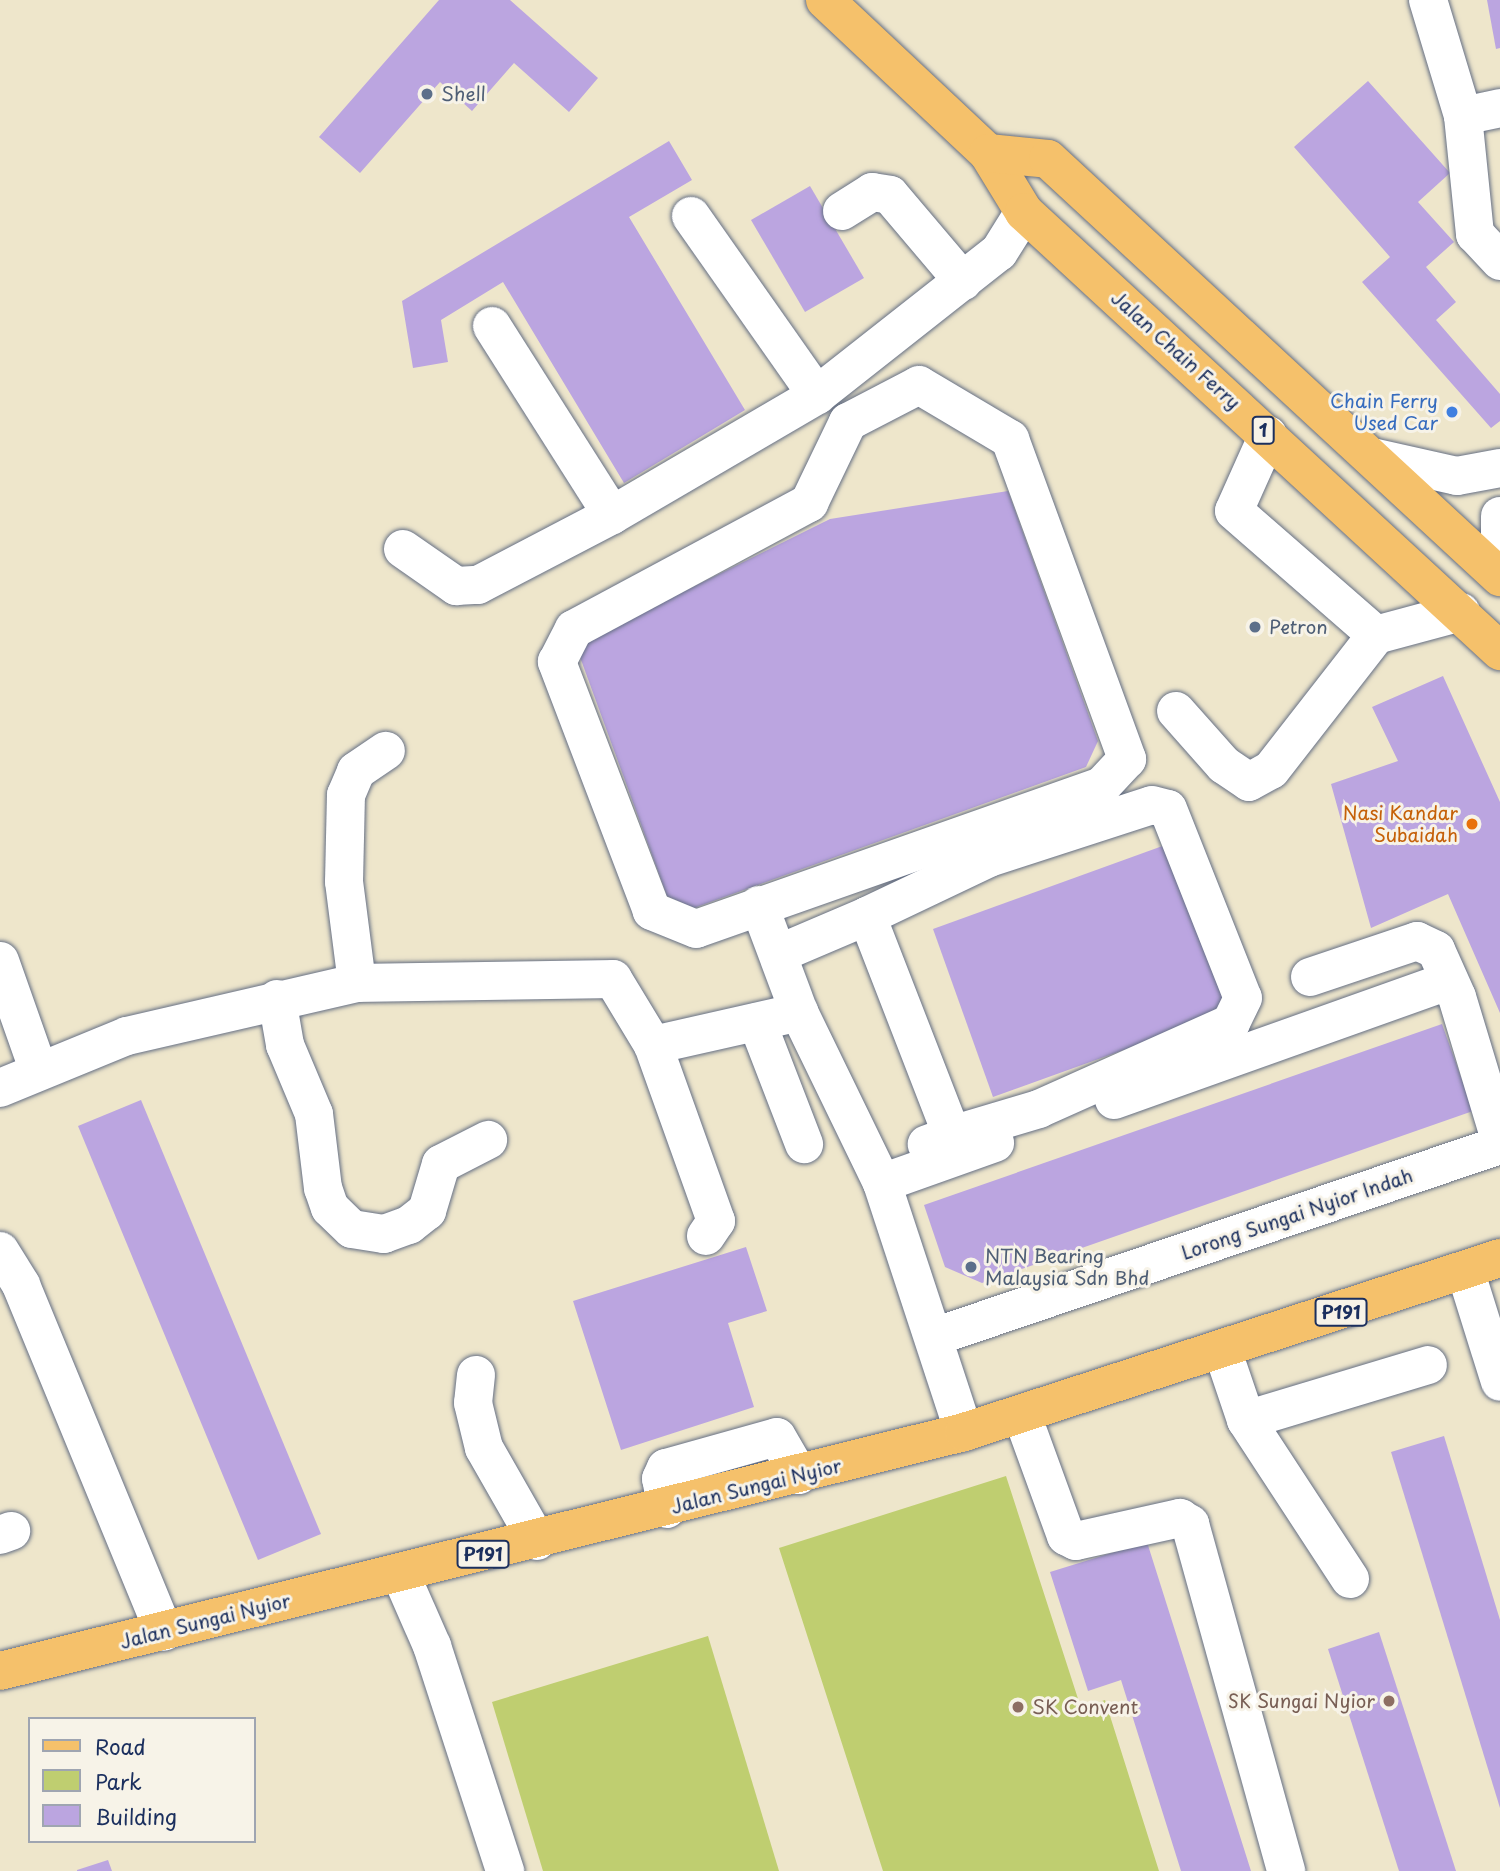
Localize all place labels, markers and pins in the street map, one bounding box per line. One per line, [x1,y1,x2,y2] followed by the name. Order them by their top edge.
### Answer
[441,83,486,105] place label: Shell
[419,86,435,102] marker: Shell
[1330,390,1438,434] place label: Chain Ferry Used Car
[1444,404,1460,420] marker: Chain Ferry Used Car
[1269,616,1328,638] place label: Petron
[1247,619,1263,635] marker: Petron
[1343,802,1458,846] place label: Nasi Kandar Subaidah
[1464,816,1480,832] marker: Nasi Kandar Subaidah
[985,1245,1149,1289] place label: NTN Bearing Malaysia Sdn Bhd
[963,1259,979,1275] marker: NTN Bearing Malaysia Sdn Bhd
[1225,1690,1375,1712] place label: SK Sungai Nyior
[1381,1693,1397,1709] marker: SK Sungai Nyior
[1032,1696,1138,1718] place label: SK Convent
[1010,1699,1026,1715] marker: SK Convent

